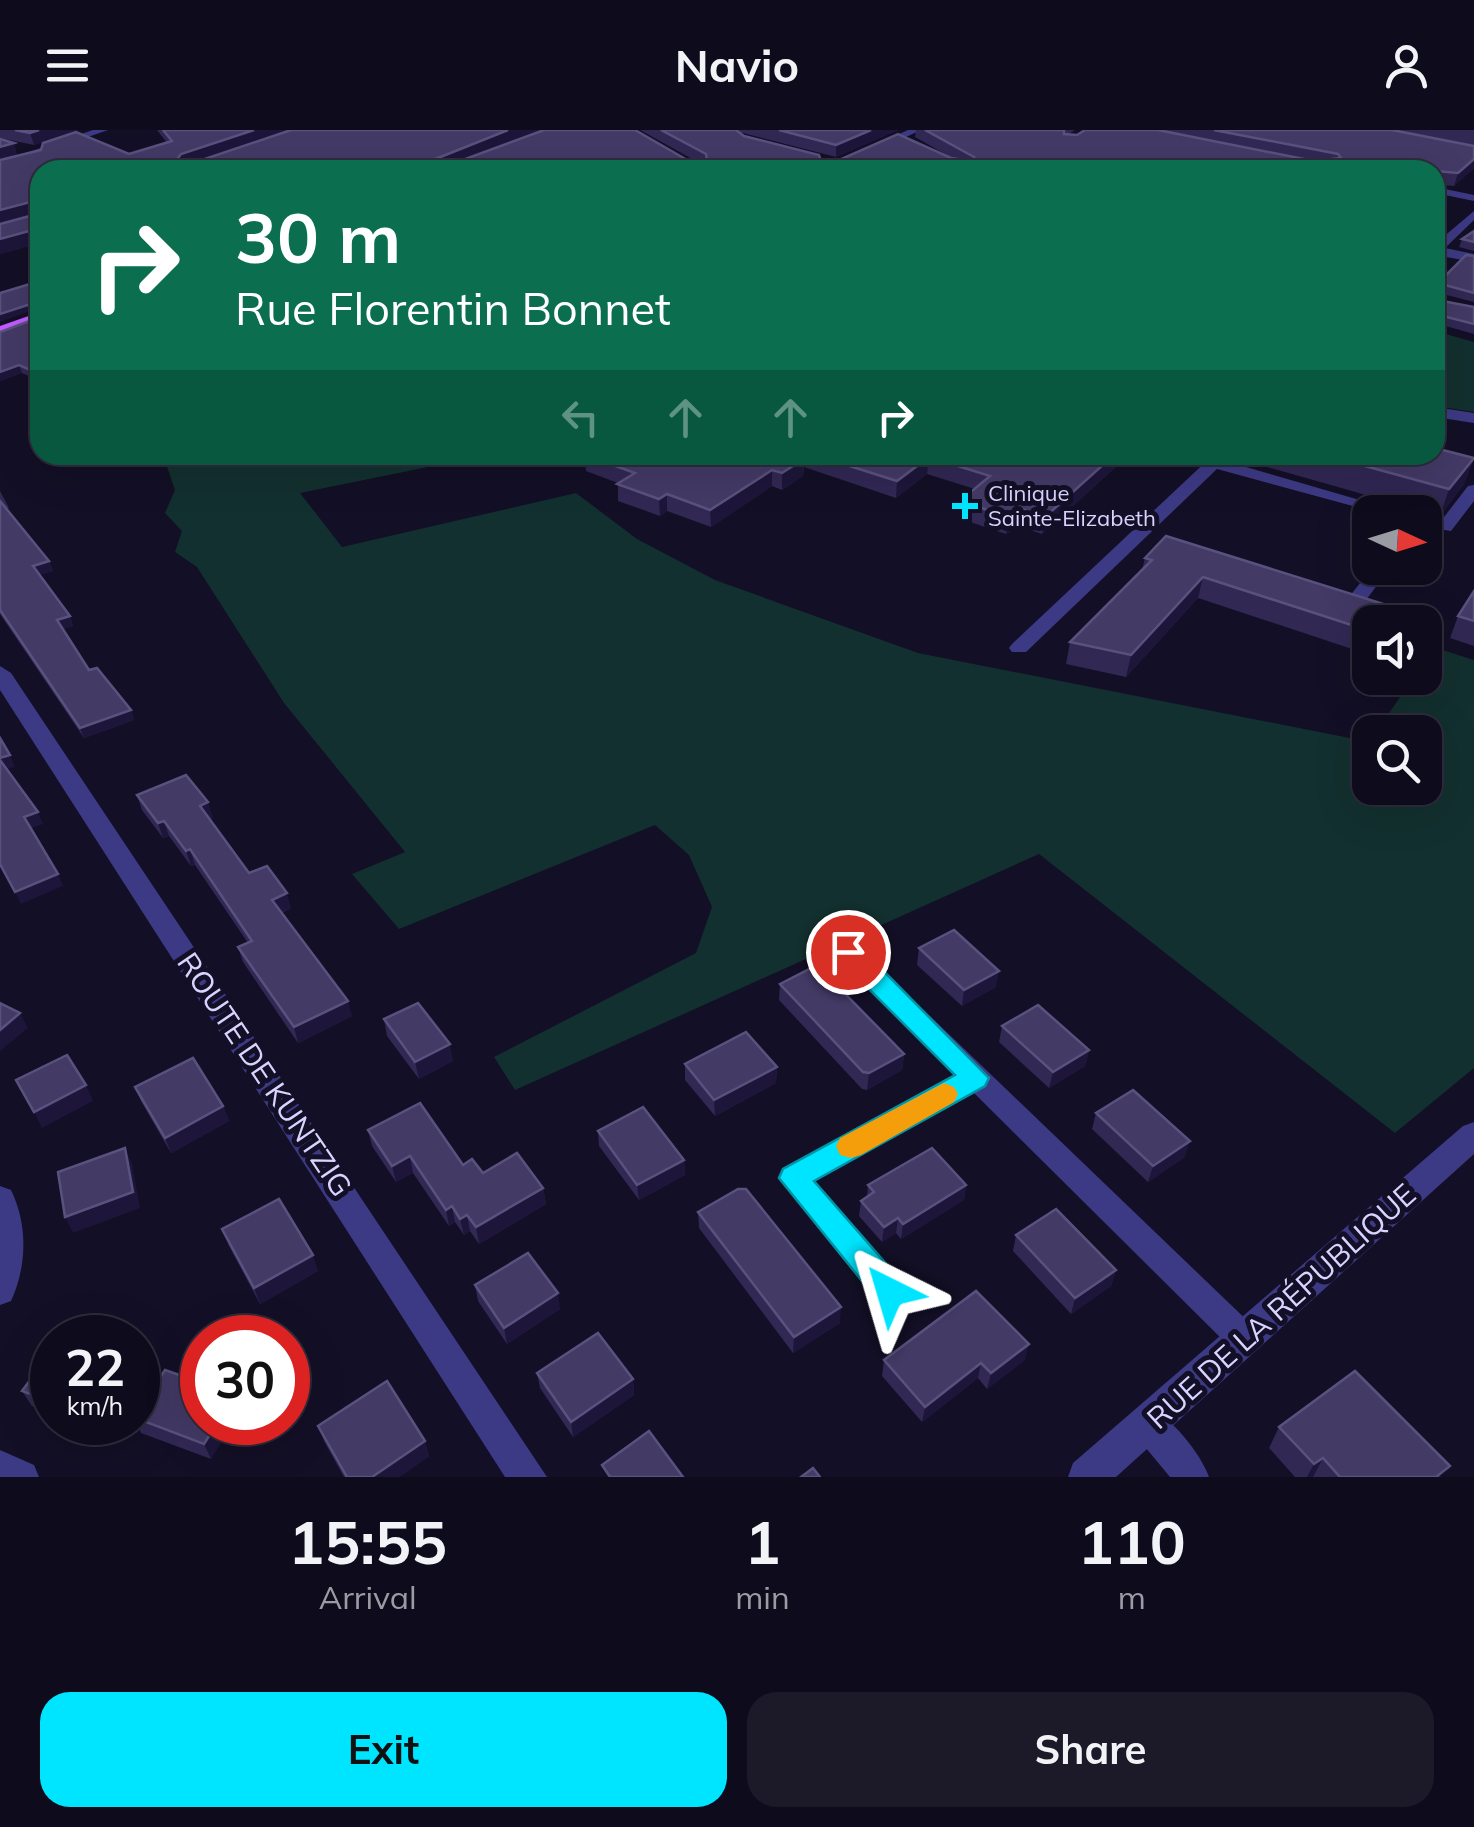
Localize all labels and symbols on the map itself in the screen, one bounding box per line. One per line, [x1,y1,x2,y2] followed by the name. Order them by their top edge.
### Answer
[988,479,1156,532] place label: Clinique Sainte-Elizabeth
[952,493,978,519] marker: Clinique Sainte-Elizabeth
[1352,495,1442,585] north arrow
[806,910,891,995] pin
[169,945,361,1203] street label: ROUTE DE KUNTZIG
[1139,1175,1423,1437] street label: RUE DE LA RÉPUBLIQUE
[838,1240,942,1344] position arrow
[180,1315,310,1445] speed limit sign: 30

